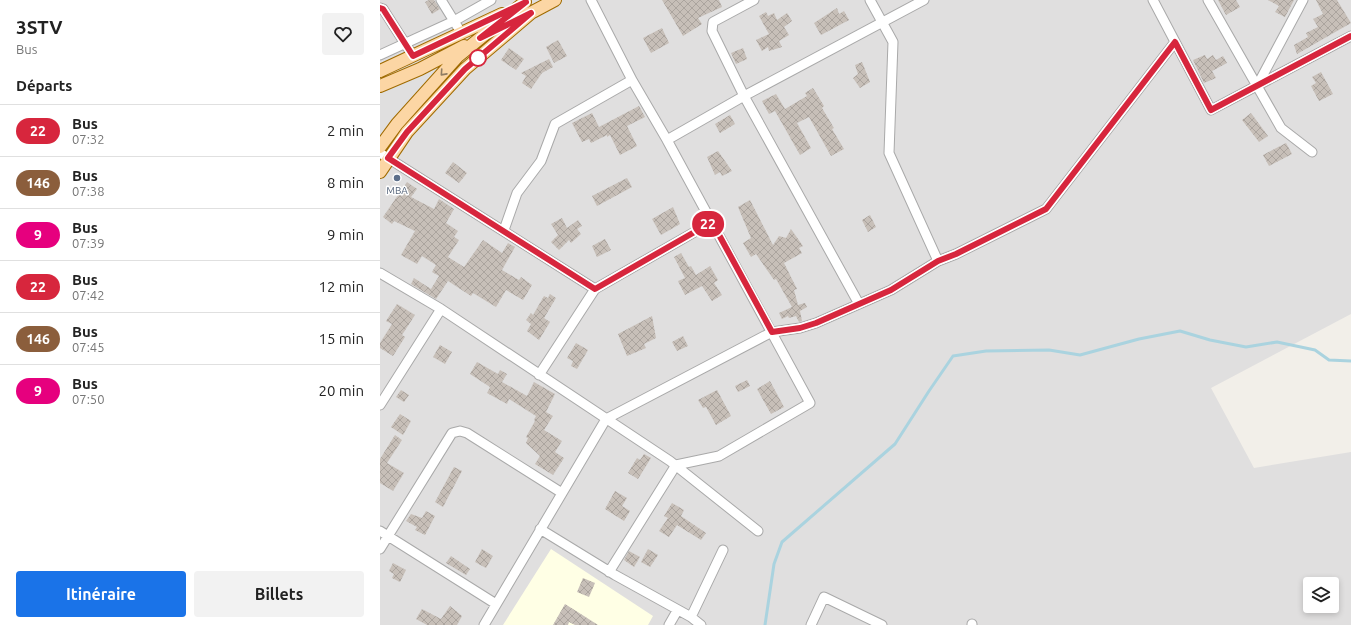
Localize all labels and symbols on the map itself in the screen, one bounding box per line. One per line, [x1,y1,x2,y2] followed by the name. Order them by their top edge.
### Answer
[469,49,487,67] unlabelled marker
[441,68,448,76] one-way arrow
[392,173,402,183] marker: MBA
[386,185,408,196] place label: MBA
[690,211,726,237] line badge: 22

